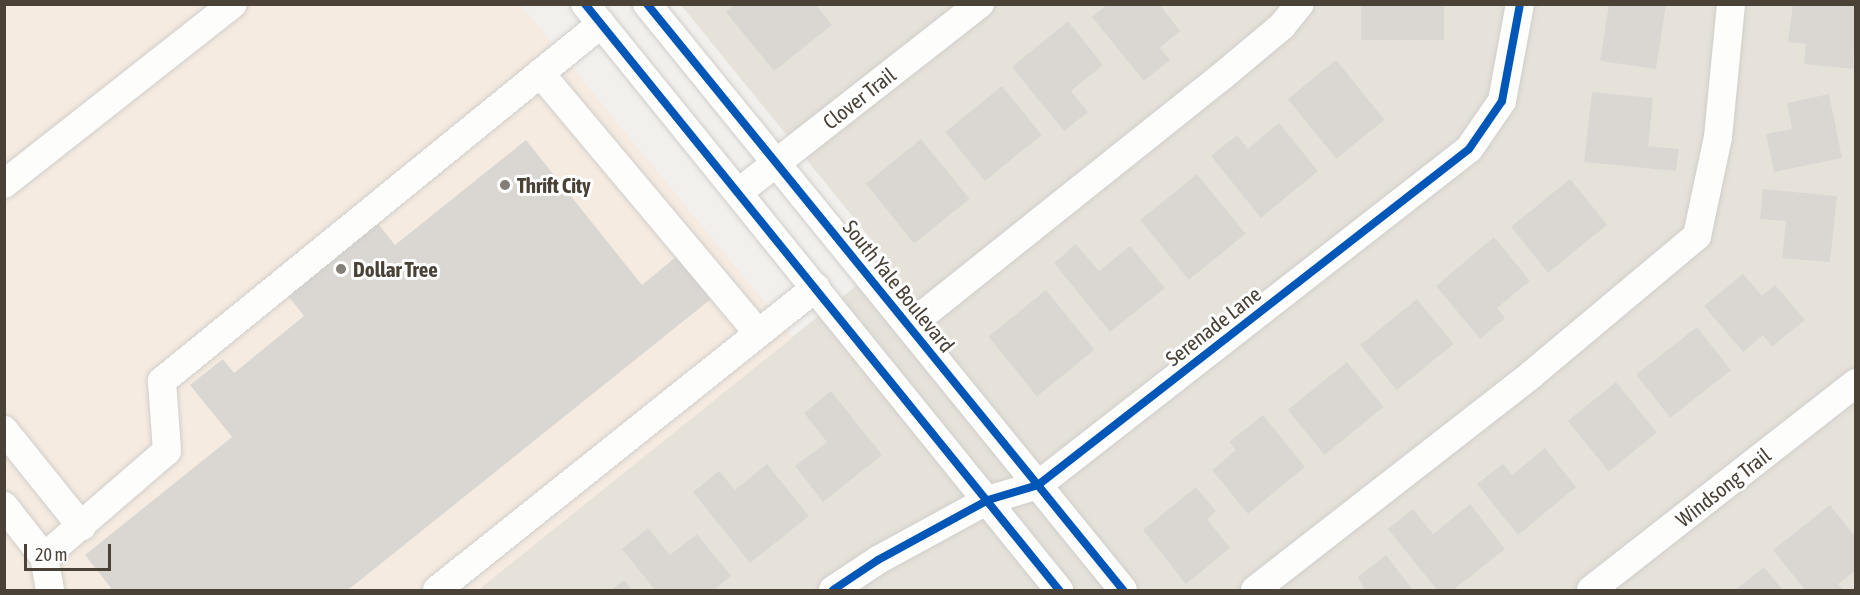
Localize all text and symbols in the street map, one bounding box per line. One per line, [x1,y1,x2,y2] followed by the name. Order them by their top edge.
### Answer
[818,62,900,134] street label: Clover Trail
[517,172,591,198] place label: Thrift City
[498,178,512,192] marker: Thrift City
[838,215,960,357] street label: South Yale Boulevard
[353,256,438,282] place label: Dollar Tree
[334,262,348,276] marker: Dollar Tree
[1160,281,1266,371] street label: Serenade Lane
[1671,442,1775,532] street label: Windsong Trail
[27,532,114,570] scale bar
[35,544,67,565] text: 20 m

